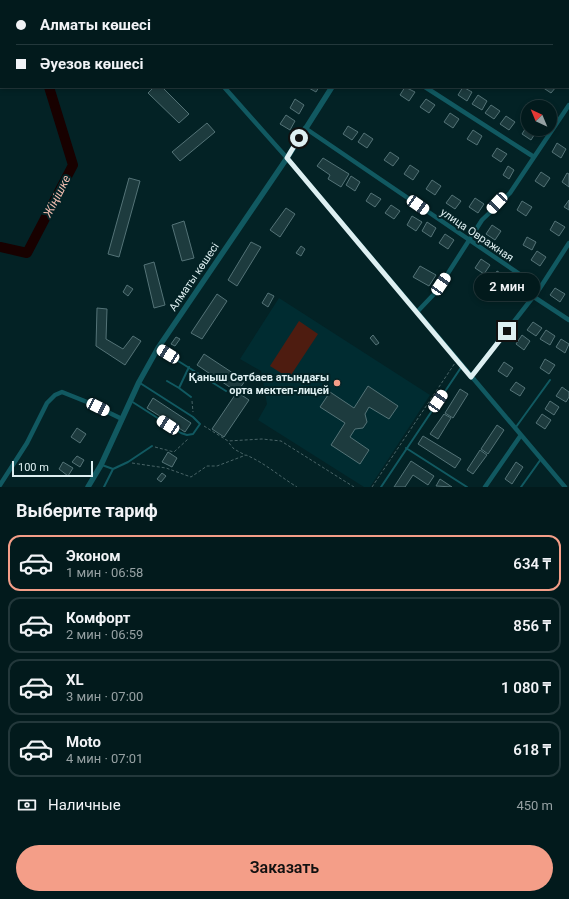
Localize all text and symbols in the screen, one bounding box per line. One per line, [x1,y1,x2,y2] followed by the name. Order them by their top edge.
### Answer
[40,16,151,34] text: Алматы көшесі
[40,55,143,73] text: Әуезов көшесі
[521,100,557,136] north arrow
[521,100,557,136] map controls
[290,129,308,147] route start
[40,173,73,220] water label: Жіңішке
[484,190,510,216] car
[405,193,431,217] car
[438,206,516,264] street label: улица Овражная
[166,240,222,314] street label: Алматы көшесі
[429,271,453,297] car
[474,273,540,301] callout: 2 мин
[489,279,525,294] text: 2 мин
[498,322,516,340] route end
[155,343,181,365] car
[189,371,329,397] place label: Қаныш Сәтбаев атындағы орта мектеп-лицей
[332,378,342,388] marker: Қаныш Сәтбаев атындағы орта мектеп-лицей
[426,388,450,414] car
[85,396,111,418] car
[155,413,181,437] car
[12,459,93,478] scale bar
[18,461,49,474] text: 100 m
[16,500,158,521] text: Выберите тариф
[18,545,54,581] icon: car
[66,547,121,565] text: Эконом
[513,555,551,573] text: 634 ₸
[66,565,143,580] text: 1 мин · 06:58
[18,607,54,643] icon: car
[66,609,130,627] text: Комфорт
[513,617,551,635] text: 856 ₸
[66,627,143,642] text: 2 мин · 06:59
[18,669,54,705] icon: car
[66,671,84,689] text: XL
[501,679,551,697] text: 1 080 ₸
[66,689,143,704] text: 3 мин · 07:00
[18,731,54,767] icon: car
[66,733,101,751] text: Moto
[513,741,551,759] text: 618 ₸
[66,751,143,766] text: 4 мин · 07:01
[16,794,38,816] icon: cash
[48,796,121,814] text: Наличные
[516,798,553,813] text: 450 m
[16,845,553,891] button: Заказать

